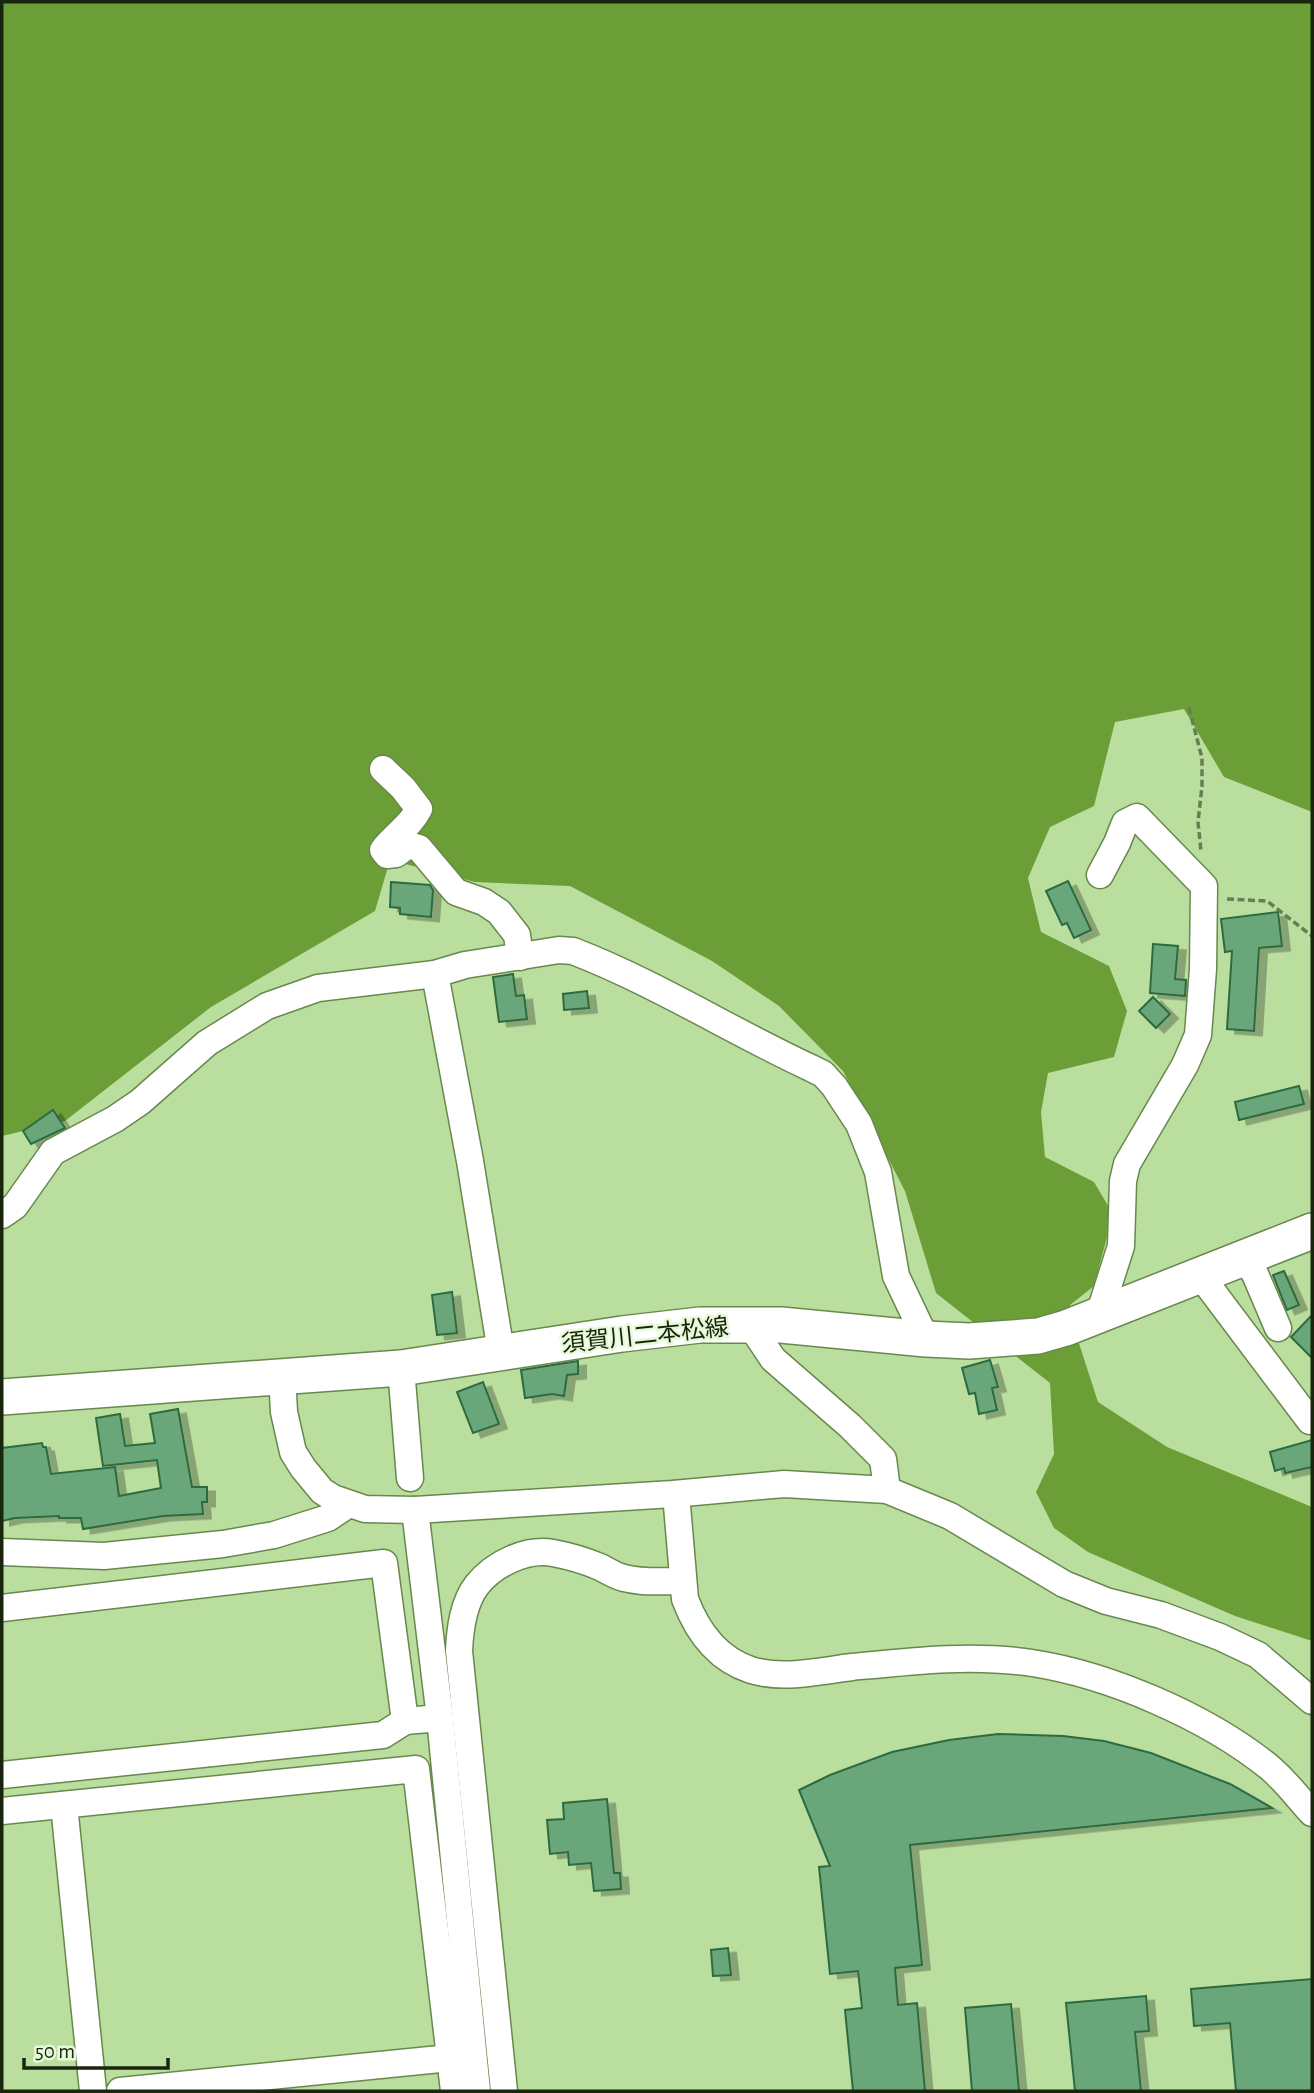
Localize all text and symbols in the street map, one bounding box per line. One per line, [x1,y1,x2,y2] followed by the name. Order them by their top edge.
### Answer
[560,1313,730,1357] street label: 須賀川二本松線
[24,2026,168,2070] scale bar
[35,2041,75,2062] text: 50 m

